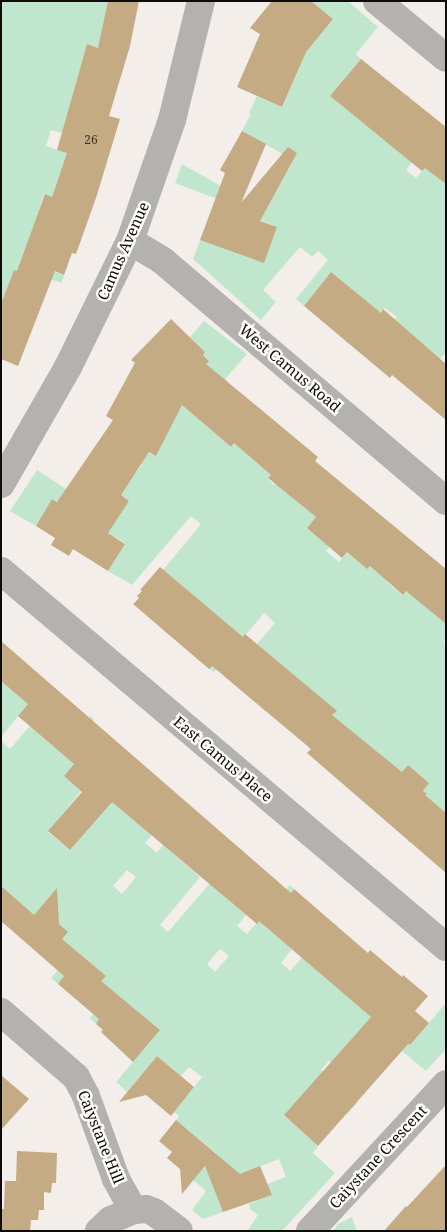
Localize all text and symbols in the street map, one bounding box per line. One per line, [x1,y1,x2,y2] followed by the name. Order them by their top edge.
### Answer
[84,133,98,147] house number: 26
[93,199,153,303] street label: Camus Avenue
[236,320,344,416] street label: West Camus Road
[170,712,276,806] street label: East Camus Place
[74,1088,128,1186] street label: Caiystane Hill
[326,1102,430,1212] street label: Caiystane Crescent

